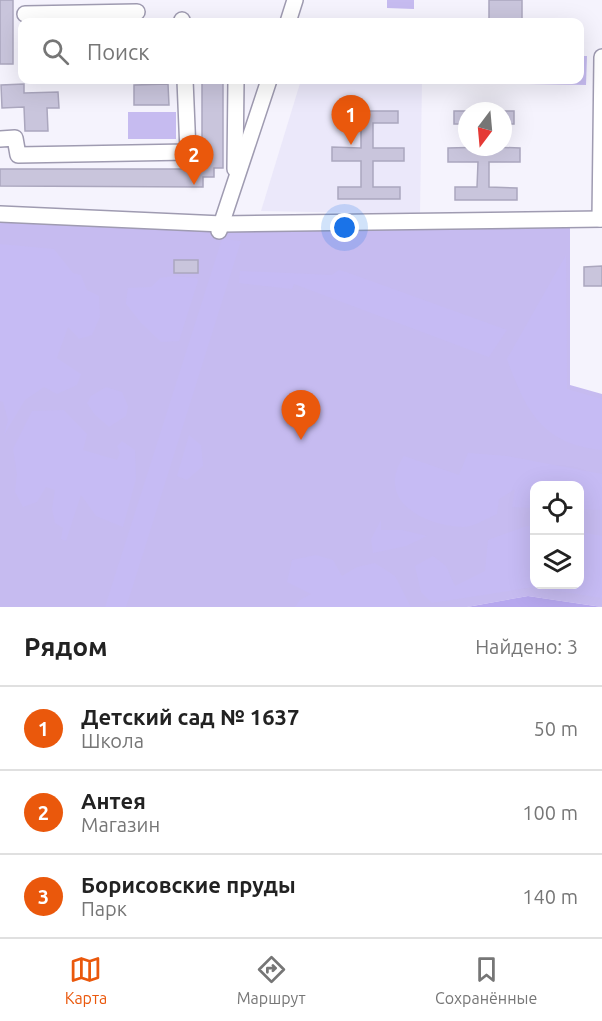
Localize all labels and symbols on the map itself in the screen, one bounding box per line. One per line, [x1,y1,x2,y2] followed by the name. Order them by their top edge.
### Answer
[332,96,370,145] pin: 1
[458,102,512,156] north arrow
[174,136,214,185] pin: 2
[330,213,359,242] your location
[282,390,320,440] pin: 3

